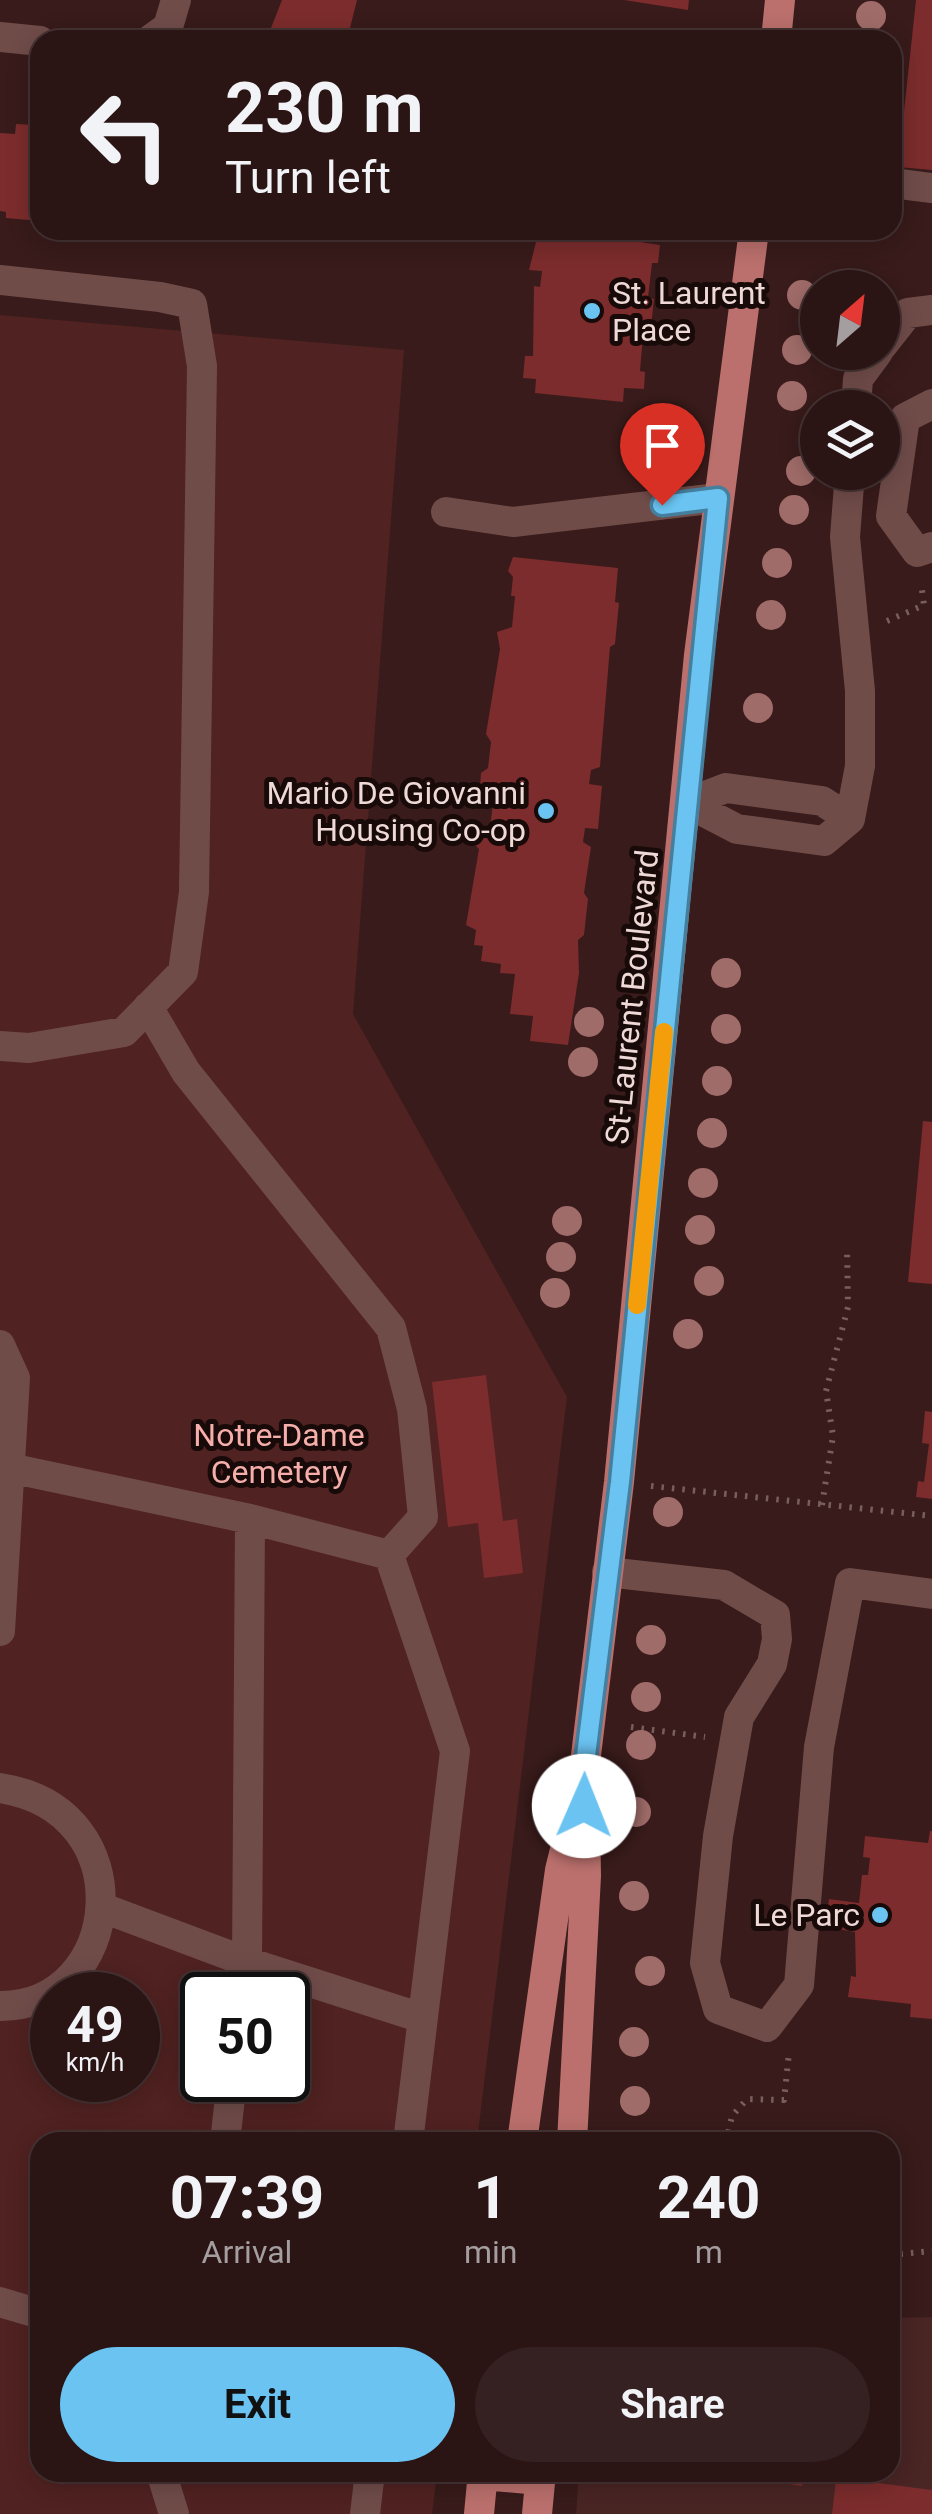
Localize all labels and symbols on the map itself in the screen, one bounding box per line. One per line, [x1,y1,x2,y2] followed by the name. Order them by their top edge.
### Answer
[800,270,900,370] north arrow
[612,274,766,349] place label: St. Laurent Place
[581,300,603,322] marker: St. Laurent Place
[620,403,705,506] pin
[267,774,526,849] place label: Mario De Giovanni Housing Co-op
[535,800,557,822] marker: Mario De Giovanni Housing Co-op
[598,848,666,1146] street label: St-Laurent Boulevard
[193,1416,365,1491] park label: Notre-Dame Cemetery
[532,1754,636,1858] position arrow
[753,1896,860,1934] place label: Le Parc
[869,1904,891,1926] marker: Le Parc
[180,1972,310,2102] speed limit sign: 50

